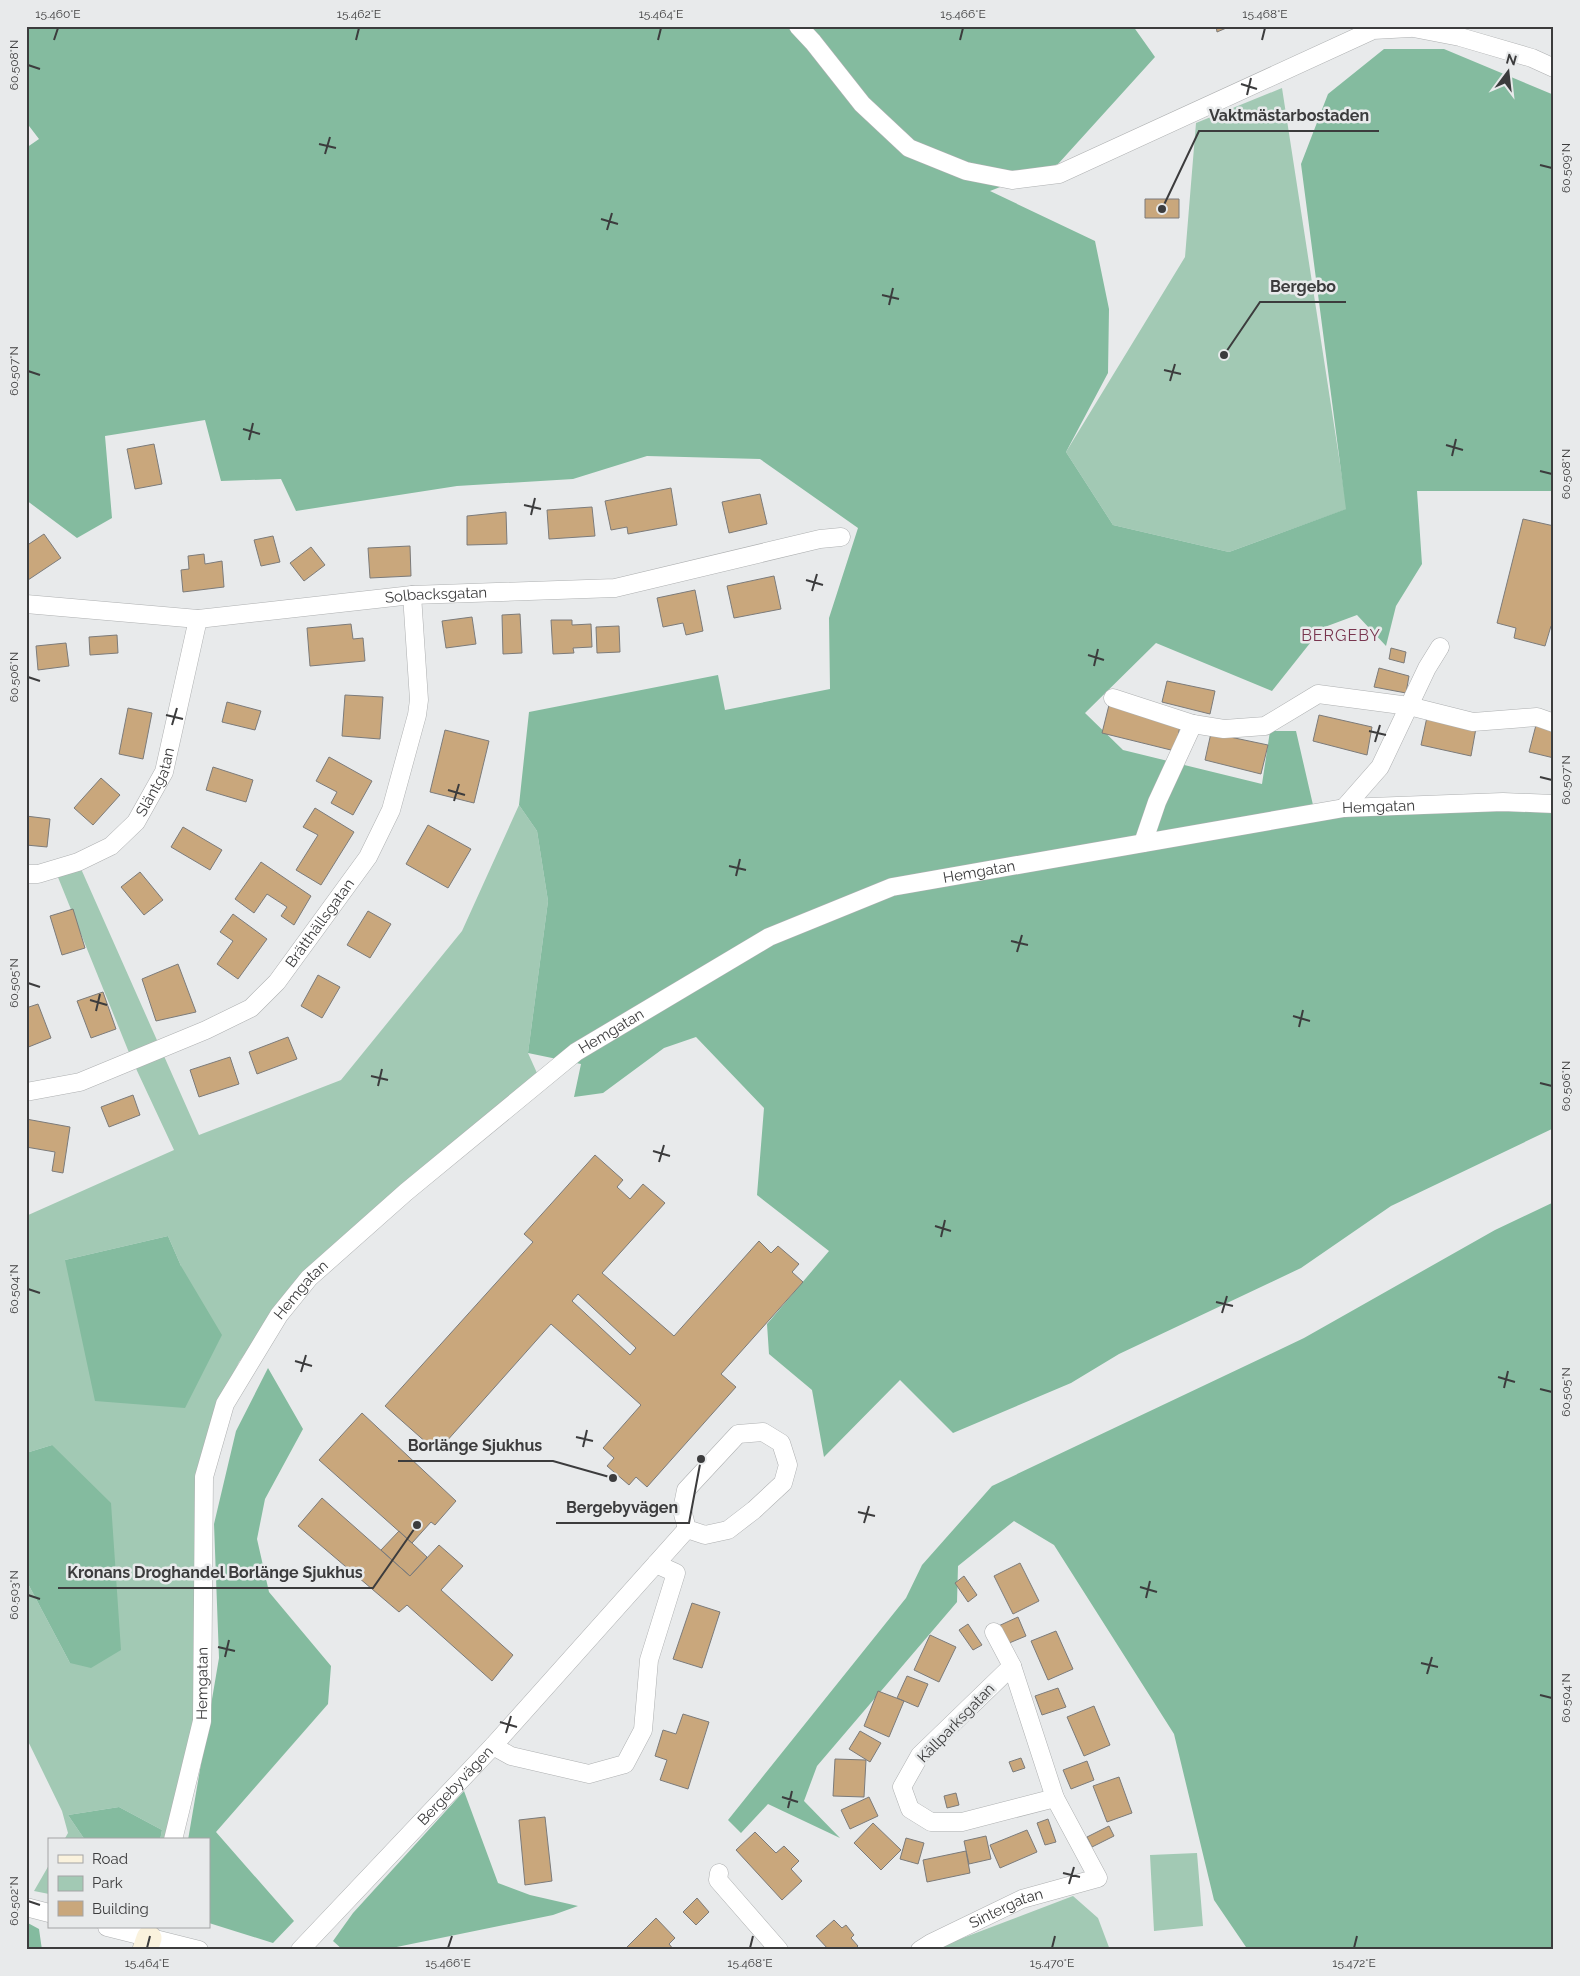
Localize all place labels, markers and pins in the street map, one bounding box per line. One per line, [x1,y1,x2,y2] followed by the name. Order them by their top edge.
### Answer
[1199,100,1379,131] callout: Vaktmästarbostaden
[1260,271,1346,302] callout: Bergebo
[398,1430,553,1461] callout: Borlänge Sjukhus
[556,1492,689,1523] callout: Bergebyvägen
[58,1557,373,1588] callout: Kronans Droghandel Borlänge Sjukhus

